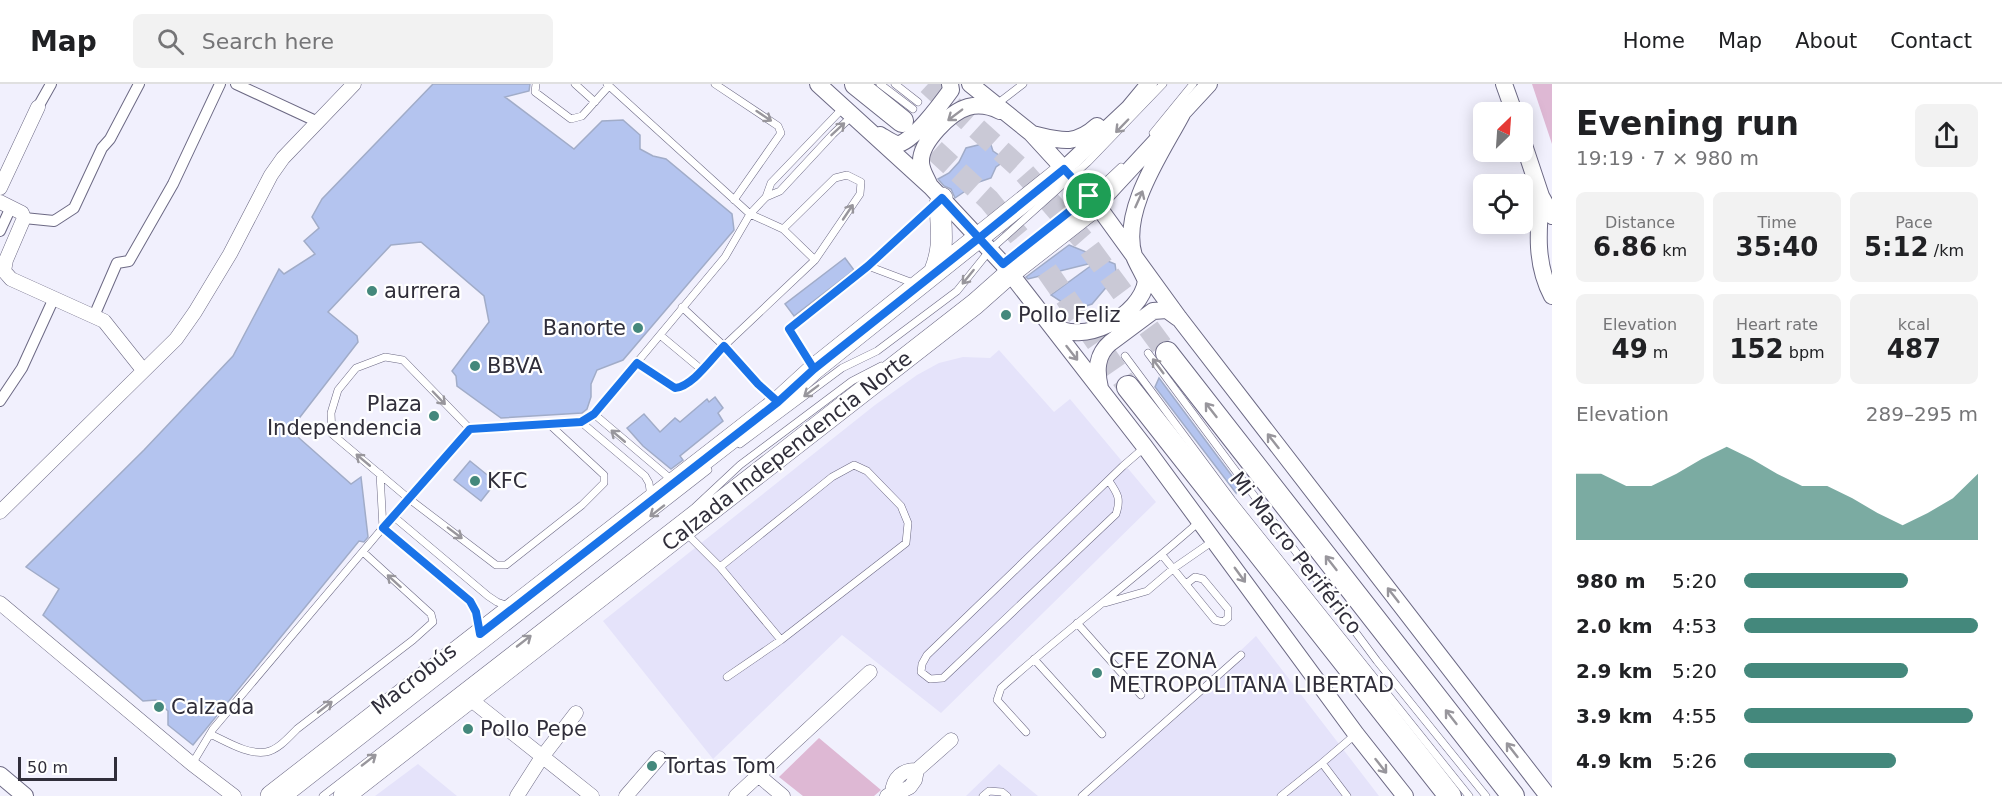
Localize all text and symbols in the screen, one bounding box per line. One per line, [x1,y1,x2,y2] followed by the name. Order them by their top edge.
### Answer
[133,14,553,68] search box
[30,25,97,58] text: Map
[154,25,187,58] icon: search
[202,29,334,54] text: Search here
[1623,29,1685,53] text: Home
[1718,29,1762,53] text: Map
[1795,29,1857,53] text: About
[1890,29,1972,53] text: Contact
[1473,102,1533,162] north arrow
[1473,102,1533,234] map controls
[1576,104,1799,143] text: Evening run
[1915,104,1978,167] button: share
[947,108,963,121] one-way arrow
[755,111,772,123] one-way arrow
[1115,119,1129,134] one-way arrow
[831,122,846,136] one-way arrow
[1576,146,1759,170] text: 19:19 · 7 × 980 m
[1063,170,1114,221] pin
[1473,174,1533,234] button: locate
[1072,179,1105,212] icon: arrive
[1134,190,1145,209] one-way arrow
[842,204,854,220] one-way arrow
[1605,213,1675,232] text: Distance
[1757,213,1797,232] text: Time
[1895,213,1933,232] text: Pace
[1593,232,1657,262] text: 6.86
[1736,232,1818,262] text: 35:40
[1864,232,1929,262] text: 5:12
[1657,241,1687,260] text: km
[1929,241,1964,260] text: /km
[961,269,975,284] one-way arrow
[384,279,461,303] place label: aurrera
[365,284,379,298] marker: aurrera
[1018,303,1121,327] place label: Pollo Feliz
[999,308,1013,322] marker: Pollo Feliz
[1603,315,1677,334] text: Elevation
[1736,315,1818,334] text: Heart rate
[1898,315,1930,334] text: kcal
[543,316,626,340] place label: Banorte
[631,321,645,335] marker: Banorte
[1612,334,1648,364] text: 49
[1729,334,1784,364] text: 152
[1887,334,1941,364] text: 487
[1648,343,1668,362] text: m
[1784,343,1825,362] text: bpm
[1065,345,1078,361] one-way arrow
[657,346,917,556] street label: Calzada Independencia Norte
[487,354,543,378] place label: BBVA
[1151,358,1164,374] one-way arrow
[468,359,482,373] marker: BBVA
[804,385,820,398] one-way arrow
[432,390,447,405] one-way arrow
[267,392,422,440] place label: Plaza Independencia
[1204,402,1217,418] one-way arrow
[1576,402,1669,426] text: Elevation
[1866,402,1978,426] text: 289–295 m
[427,409,441,423] marker: Plaza Independencia
[610,429,626,442] one-way arrow
[1267,433,1280,449] one-way arrow
[356,454,372,467] one-way arrow
[1225,467,1367,639] street label: Mi Macro Periférico
[487,469,528,493] place label: KFC
[468,474,482,488] marker: KFC
[650,504,666,517] one-way arrow
[446,527,462,540] one-way arrow
[1324,556,1337,572] one-way arrow
[1234,567,1246,583] one-way arrow
[1576,569,1646,593] text: 980 m
[1672,569,1717,593] text: 5:20
[387,574,402,588] one-way arrow
[1386,588,1399,604] one-way arrow
[1576,614,1653,638] text: 2.0 km
[1672,614,1717,638] text: 4:53
[515,635,531,647] one-way arrow
[367,638,461,720] street label: Macrobús
[1109,649,1394,697] place label: CFE ZONA METROPOLITANA LIBERTAD
[1576,659,1653,683] text: 2.9 km
[1672,659,1717,683] text: 5:20
[1090,666,1104,680] marker: CFE ZONA METROPOLITANA LIBERTAD
[171,695,254,719] place label: Calzada
[152,700,166,714] marker: Calzada
[317,701,333,714] one-way arrow
[1576,704,1653,728] text: 3.9 km
[1672,704,1717,728] text: 4:55
[1445,709,1458,725] one-way arrow
[480,717,587,741] place label: Pollo Pepe
[461,722,475,736] marker: Pollo Pepe
[1505,742,1518,758] one-way arrow
[1576,749,1653,773] text: 4.9 km
[1672,749,1717,773] text: 5:26
[18,754,117,782] scale bar
[361,754,377,767] one-way arrow
[663,754,776,778] place label: Tortas Tom
[1375,757,1388,773] one-way arrow
[27,758,68,777] text: 50 m
[645,759,659,773] marker: Tortas Tom

